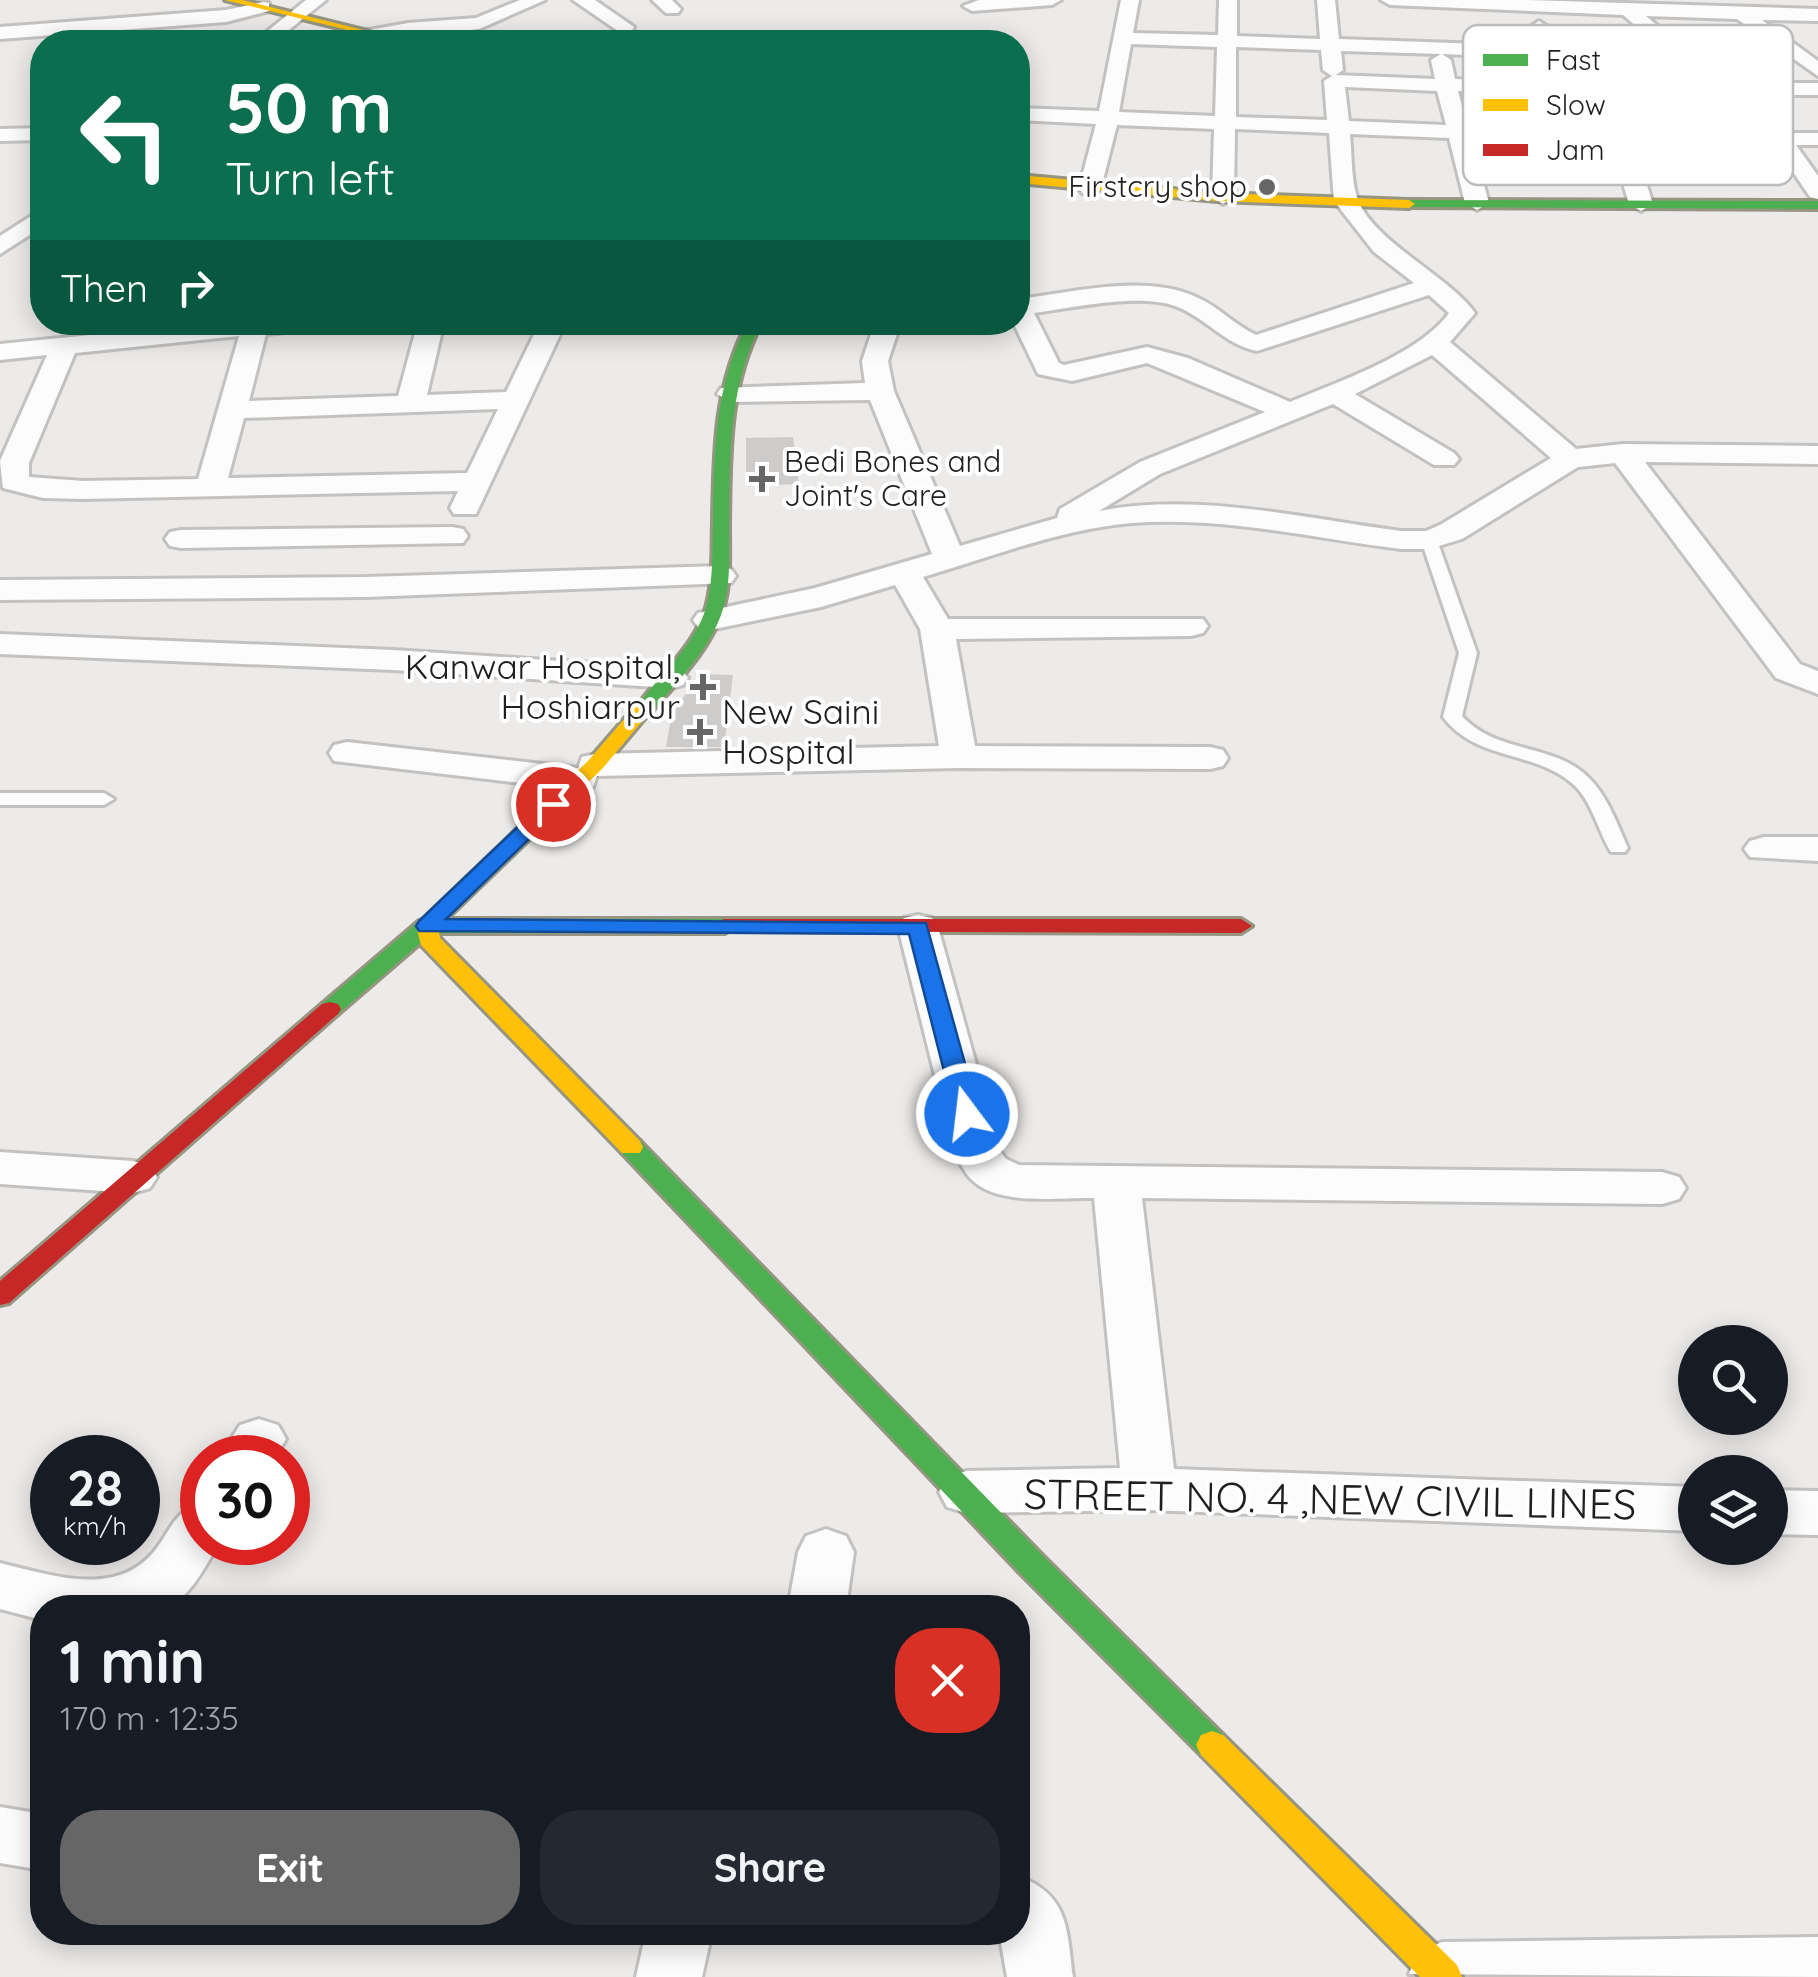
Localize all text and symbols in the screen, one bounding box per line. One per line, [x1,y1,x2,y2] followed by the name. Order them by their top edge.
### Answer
[1463,25,1793,185] legend
[1546,42,1601,77] text: Fast
[225,63,392,151] text: 50 m
[60,70,190,200] icon: left
[1546,87,1606,122] text: Slow
[1546,132,1605,167] text: Jam
[225,150,395,206] text: Turn left
[1068,167,1247,205] place label: Firstcry shop
[1256,176,1278,198] marker: Firstcry shop
[168,260,223,315] icon: right
[60,264,148,312] text: Then
[784,442,1001,514] place label: Bedi Bones and Joint's Care
[749,466,775,492] marker: Bedi Bones and Joint's Care
[405,644,680,728] place label: Kanwar Hospital, Hoshiarpur
[690,674,716,700] marker: Kanwar Hospital, Hoshiarpur
[722,689,879,773] place label: New Saini Hospital
[687,719,713,745] marker: New Saini Hospital
[511,762,596,847] pin
[526,777,581,832] icon: arrive
[915,1062,1019,1166] position arrow
[1678,1325,1788,1565] map controls
[1678,1325,1788,1435] button: search
[180,1435,310,1565] speed limit sign: 30
[1678,1455,1788,1565] button: layers
[67,1456,123,1519] text: 28
[1023,1467,1637,1530] street label: STREET NO. 4 ,NEW CIVIL LINES
[63,1510,127,1541] text: km/h
[60,1623,205,1698] text: 1 min
[895,1628,1000,1733] button: close
[60,1698,239,1738] text: 170 m · 12:35
[60,1810,520,1925] button: Exit
[540,1810,1000,1925] button: Share

